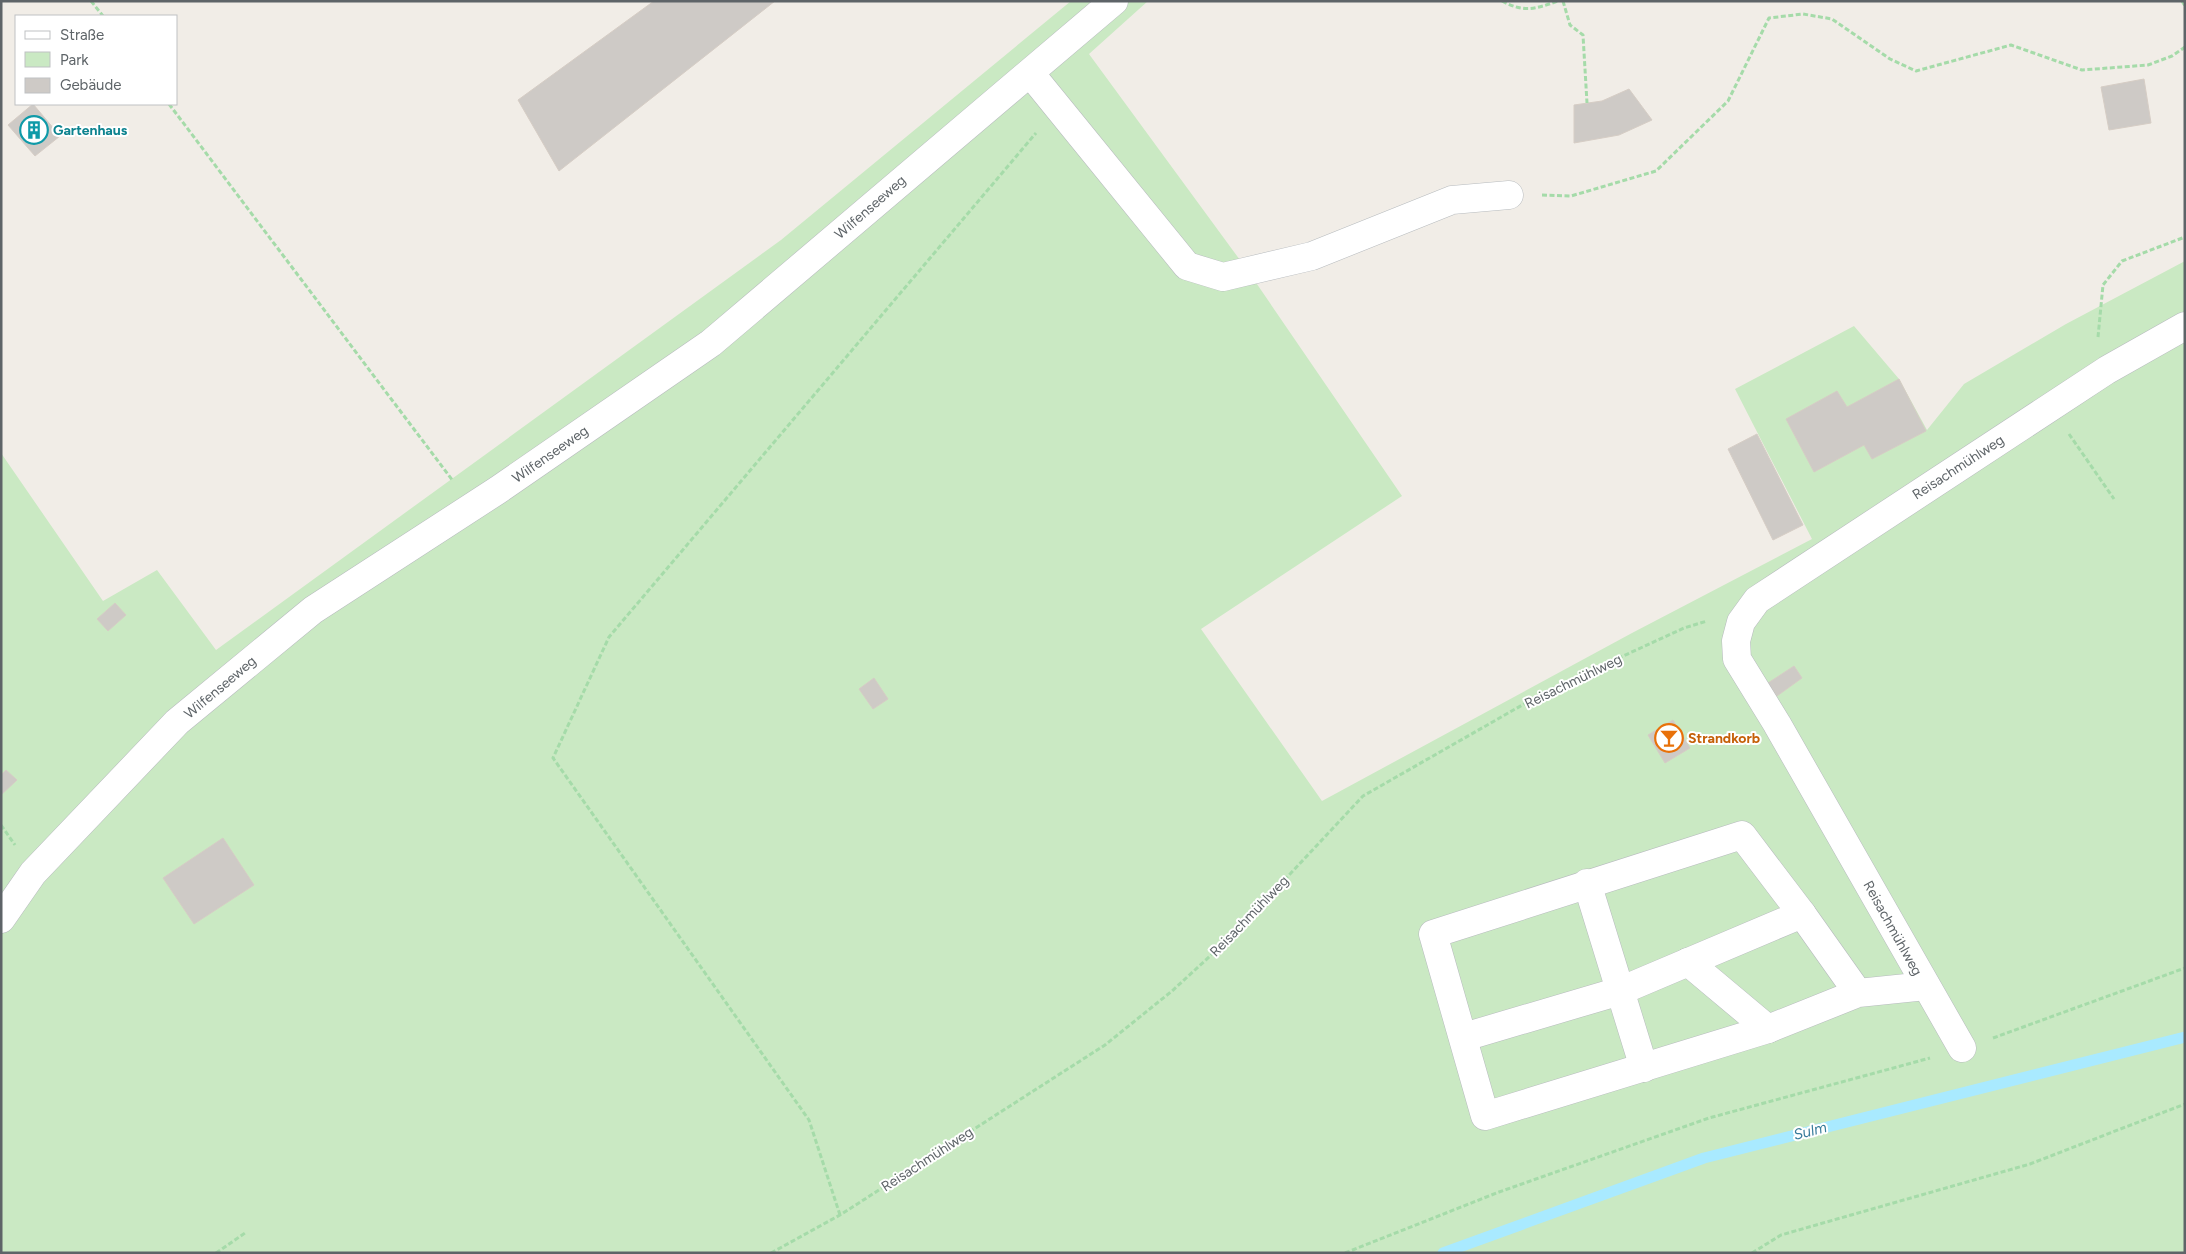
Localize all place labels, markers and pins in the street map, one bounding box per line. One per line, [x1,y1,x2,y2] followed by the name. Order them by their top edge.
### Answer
[19,115,49,145] building icon: Gartenhaus
[53,122,128,139] place label: Gartenhaus
[1654,723,1684,753] bar icon: Strandkorb
[1688,730,1760,747] place label: Strandkorb

